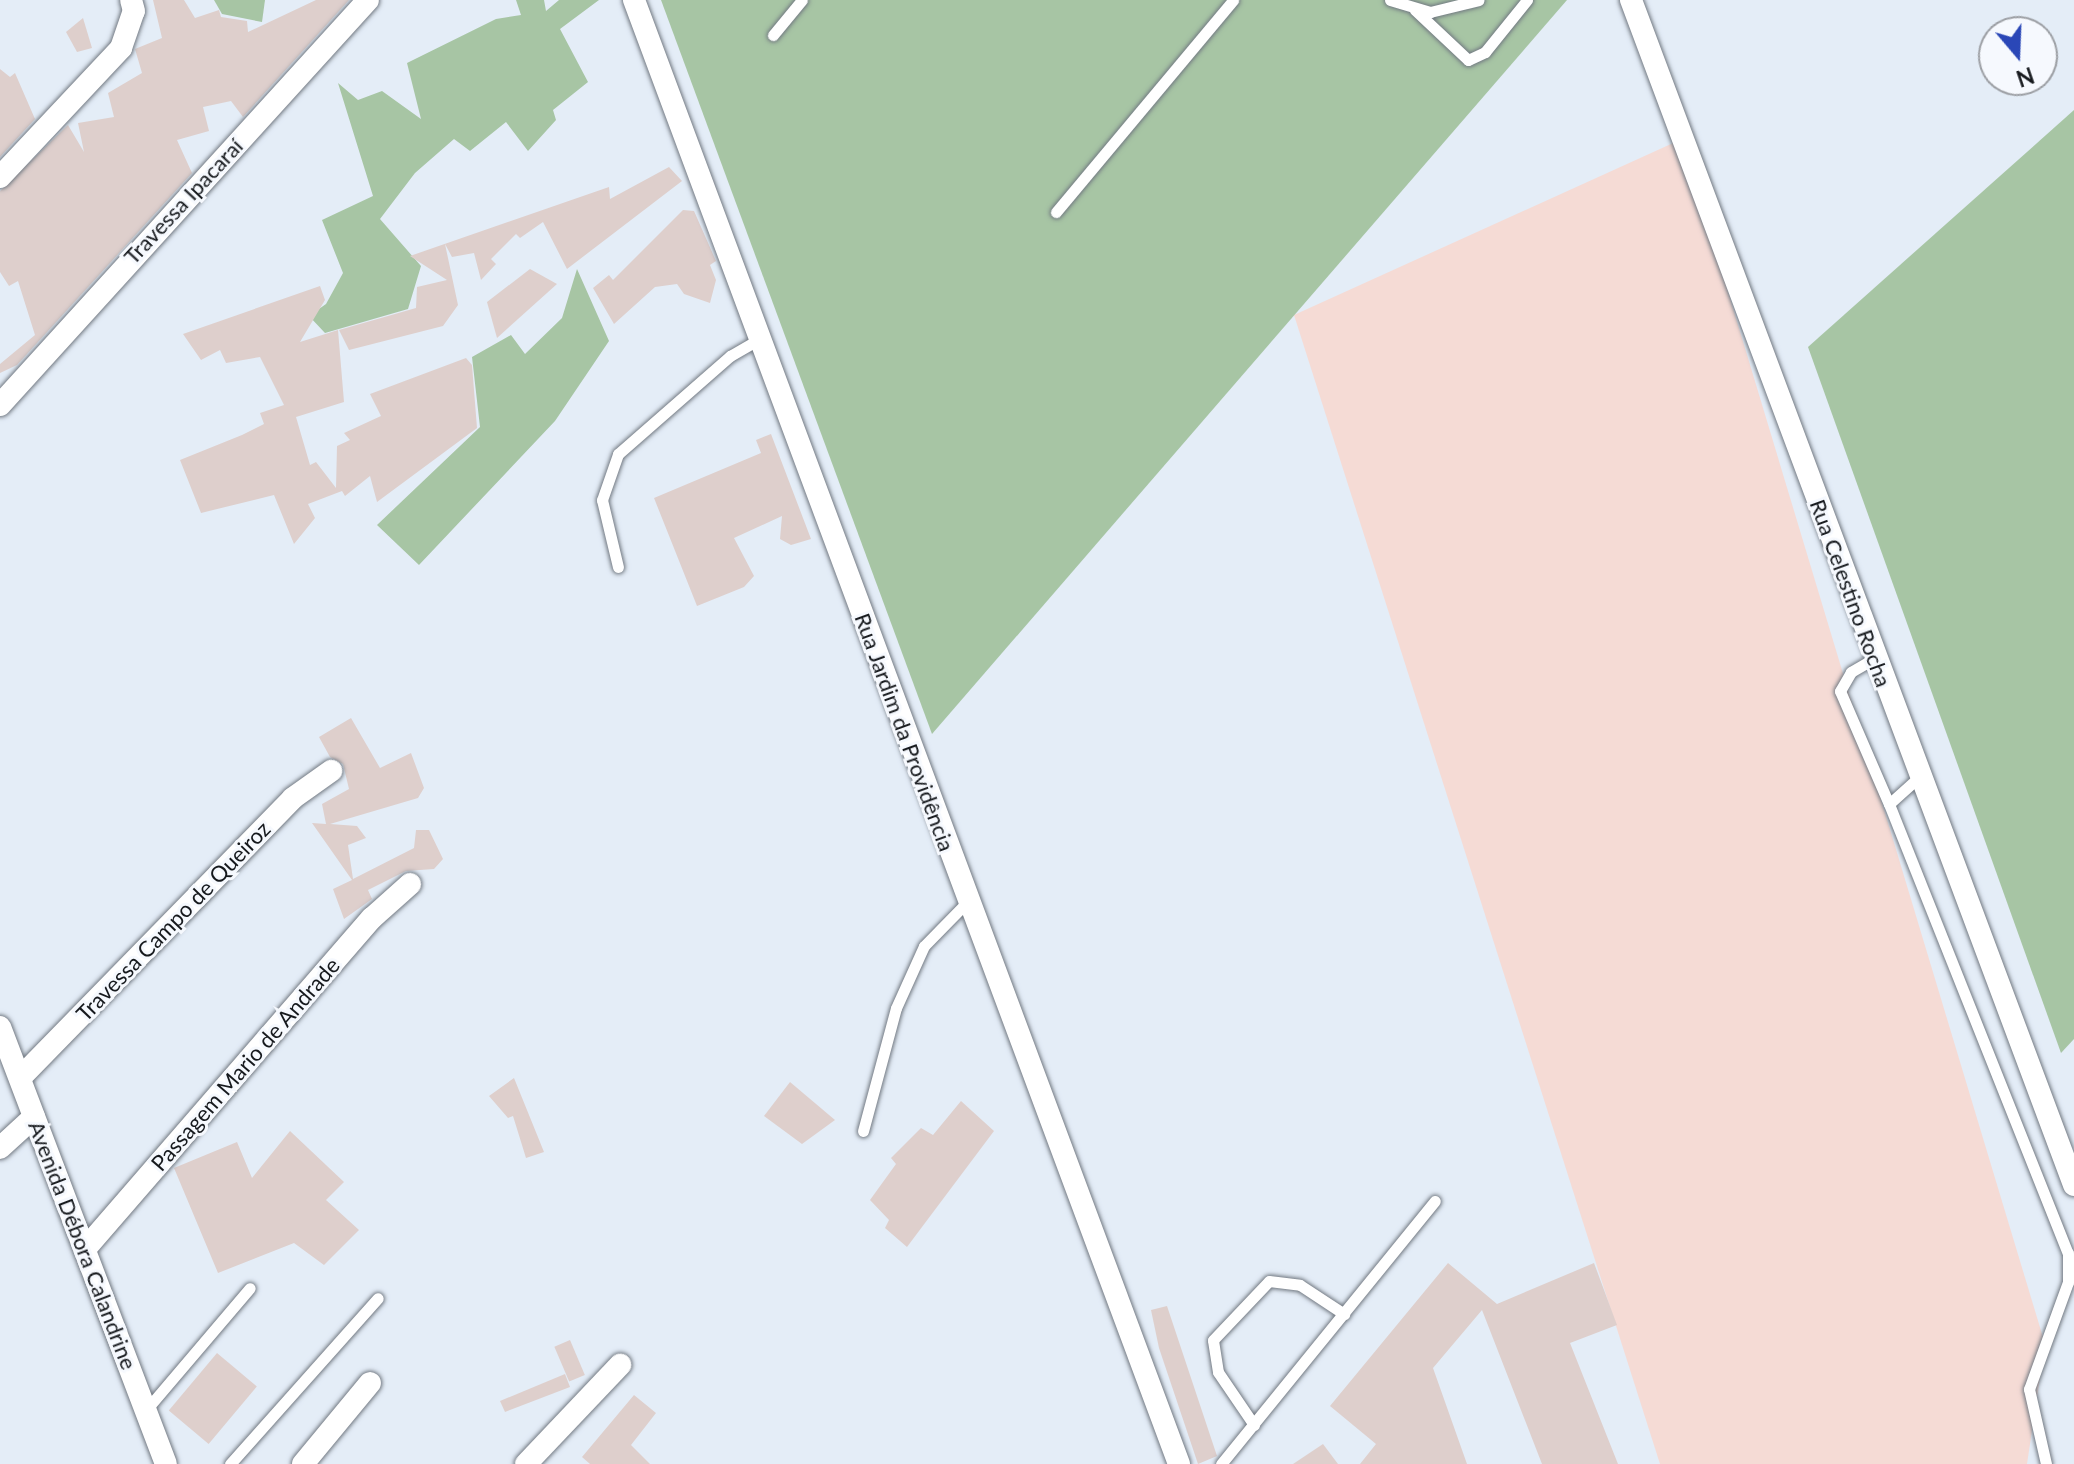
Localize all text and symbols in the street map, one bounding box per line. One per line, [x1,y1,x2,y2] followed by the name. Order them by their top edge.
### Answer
[1978,16,2058,96] north arrow
[2013,62,2038,93] text: N
[118,133,248,269] street label: Travessa Ipacaraí
[1805,496,1897,690] street label: Rua Celestino Rocha
[849,609,961,855] street label: Rua Jardim da Providência
[71,816,275,1026] street label: Travessa Campo de Queiroz
[145,952,345,1176] street label: Passagem Mario de Andrade
[23,1117,143,1373] street label: Avenida Débora Calandrine

